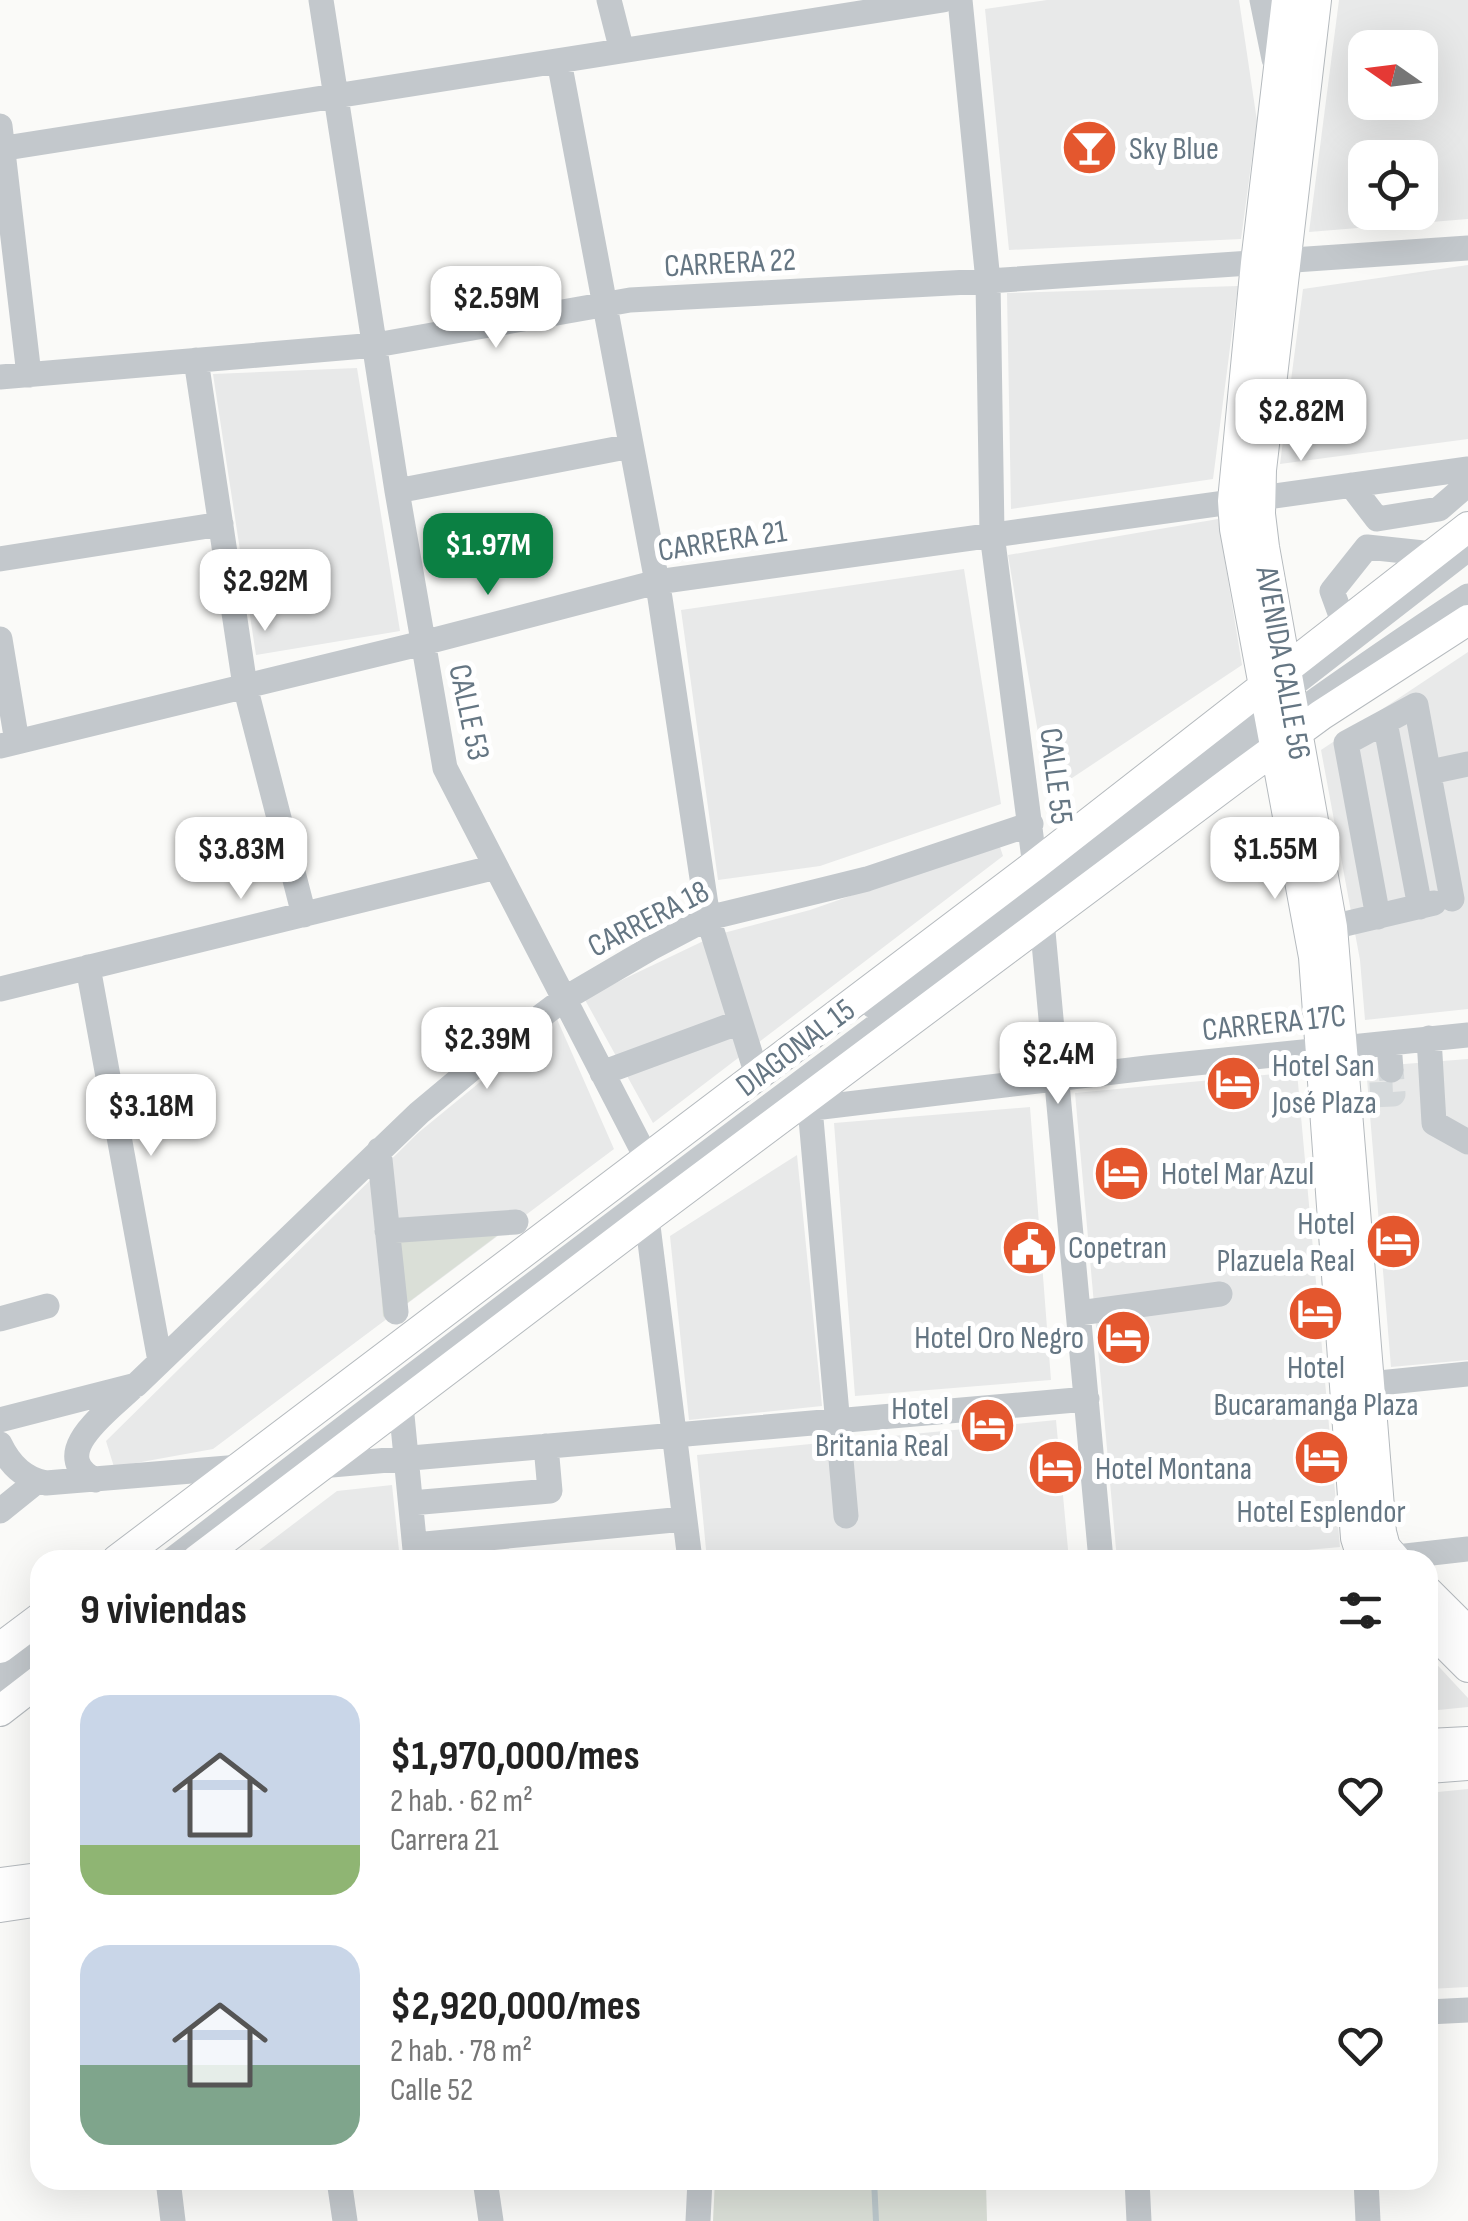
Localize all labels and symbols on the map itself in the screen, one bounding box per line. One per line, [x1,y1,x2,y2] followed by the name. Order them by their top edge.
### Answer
[1348,30,1438,120] north arrow
[1060,118,1120,178] bar icon: Sky Blue
[1129,130,1219,169] place label: Sky Blue
[663,241,797,286] street label: CARRERA 22
[415,266,577,351] pin: $2.59M
[1220,379,1382,464] pin: $2.82M
[655,512,789,571] street label: CARRERA 21
[407,513,569,598] pin: $1.97M
[184,549,346,634] pin: $2.92M
[1246,563,1319,763] street label: AVENIDA CALLE 56
[439,661,498,764] street label: CALLE 53
[1030,726,1081,827] street label: CALLE 55
[160,817,322,902] pin: $3.83M
[1194,817,1356,902] pin: $1.55M
[582,872,716,966] street label: CARRERA 18
[729,991,863,1105] street label: DIAGONAL 15
[1200,997,1348,1050] street label: CARRERA 17C
[406,1007,568,1092] pin: $2.39M
[988,1022,1128,1107] pin: $2.4M
[1271,1047,1377,1123] place label: Hotel San José Plaza
[1203,1053,1263,1113] hotel icon: Hotel San José Plaza
[70,1074,232,1159] pin: $3.18M
[1092,1143,1152,1203] hotel icon: Hotel Mar Azul
[1161,1155,1314,1194] place label: Hotel Mar Azul
[1217,1205,1355,1281] place label: Hotel Plazuela Real
[1364,1211,1424,1271] hotel icon: Hotel Plazuela Real
[999,1217,1059,1277] public building icon: Copetran
[1068,1229,1167,1268] place label: Copetran
[1286,1283,1346,1343] hotel icon: Hotel Bucaramanga Plaza
[1093,1307,1153,1367] hotel icon: Hotel Oro Negro
[914,1319,1084,1358] place label: Hotel Oro Negro
[1213,1349,1419,1425] place label: Hotel Bucaramanga Plaza
[815,1390,949,1466] place label: Hotel Britania Real
[958,1396,1018,1456] hotel icon: Hotel Britania Real
[1291,1427,1351,1487] hotel icon: Hotel Esplendor
[1026,1438,1086,1498] hotel icon: Hotel Montana
[1095,1450,1252,1489] place label: Hotel Montana
[1236,1493,1406,1532] place label: Hotel Esplendor

